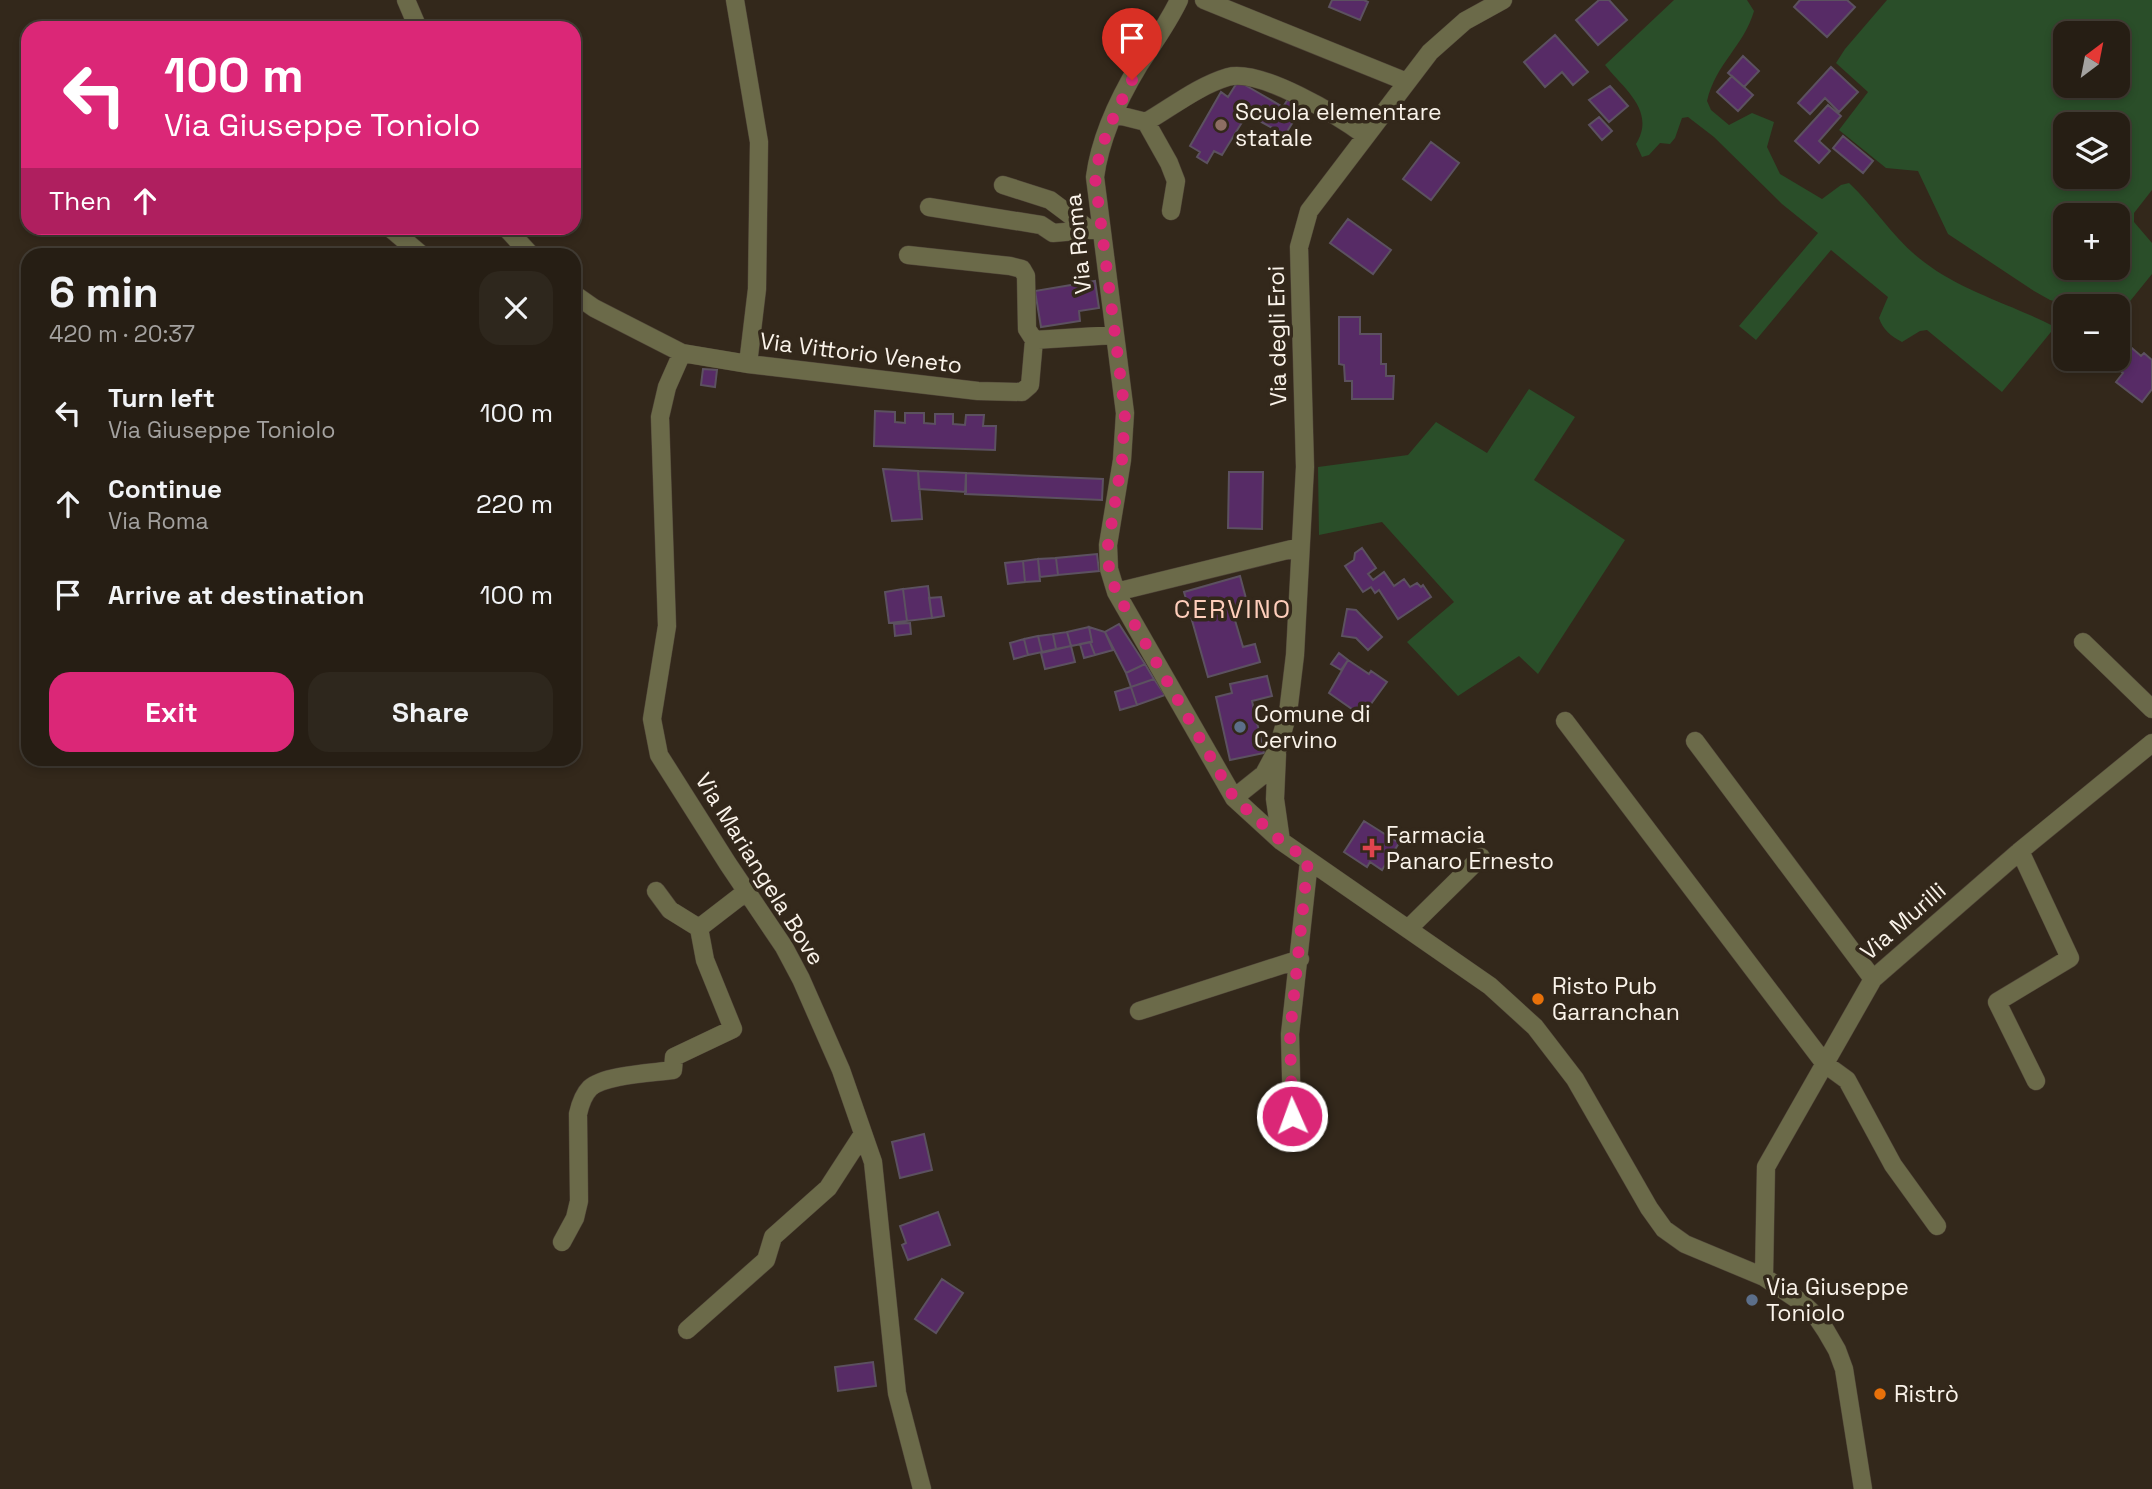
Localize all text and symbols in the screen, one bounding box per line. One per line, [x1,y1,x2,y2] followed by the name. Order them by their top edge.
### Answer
[1102,8,1162,80] pin
[1113,19,1151,57] icon: arrive
[2053,21,2130,98] north arrow
[2053,21,2130,371] map controls
[164,44,304,106] text: 100 m
[49,49,140,140] icon: left
[1235,97,1442,153] place label: Scuola elementare statale
[164,105,480,145] text: Via Giuseppe Toniolo
[2053,112,2130,189] button: layers
[1213,117,1229,133] marker: Scuola elementare statale
[126,182,164,220] icon: ahead
[49,184,112,218] text: Then
[1058,192,1098,296] street label: Via Roma
[2053,203,2130,280] button: +
[49,266,159,319] text: 6 min
[1261,266,1293,406] street label: Via degli Eroi
[479,271,553,345] button: close
[2053,294,2130,371] button: −
[49,319,195,349] text: 420 m · 20:37
[758,326,964,380] street label: Via Vittorio Veneto
[108,381,215,415] text: Turn left
[49,394,87,432] icon: left
[480,396,553,430] text: 100 m
[108,415,335,445] text: Via Giuseppe Toniolo
[108,472,222,506] text: Continue
[49,485,87,523] icon: ahead
[476,487,553,521] text: 220 m
[108,506,209,536] text: Via Roma
[49,576,87,614] icon: arrive
[108,578,365,612] text: Arrive at destination
[480,578,553,612] text: 100 m
[1174,592,1292,626] district label: CERVINO
[49,672,294,752] button: Exit
[308,672,553,752] button: Share
[1254,699,1371,755] place label: Comune di Cervino
[1232,719,1248,735] marker: Comune di Cervino
[689,767,831,971] street label: Via Mariangela Bove
[1386,820,1554,876] place label: Farmacia Panaro Ernesto
[1364,840,1380,856] marker: Farmacia Panaro Ernesto
[1854,875,1952,967] street label: Via Murilli
[1552,971,1680,1027] place label: Risto Pub Garranchan
[1530,991,1546,1007] marker: Risto Pub Garranchan
[1255,1079,1329,1153] position arrow
[1766,1272,1909,1328] place label: Via Giuseppe Toniolo
[1744,1292,1760,1308] marker: Via Giuseppe Toniolo
[1894,1379,1959,1409] place label: Ristrò
[1872,1386,1888,1402] marker: Ristrò

